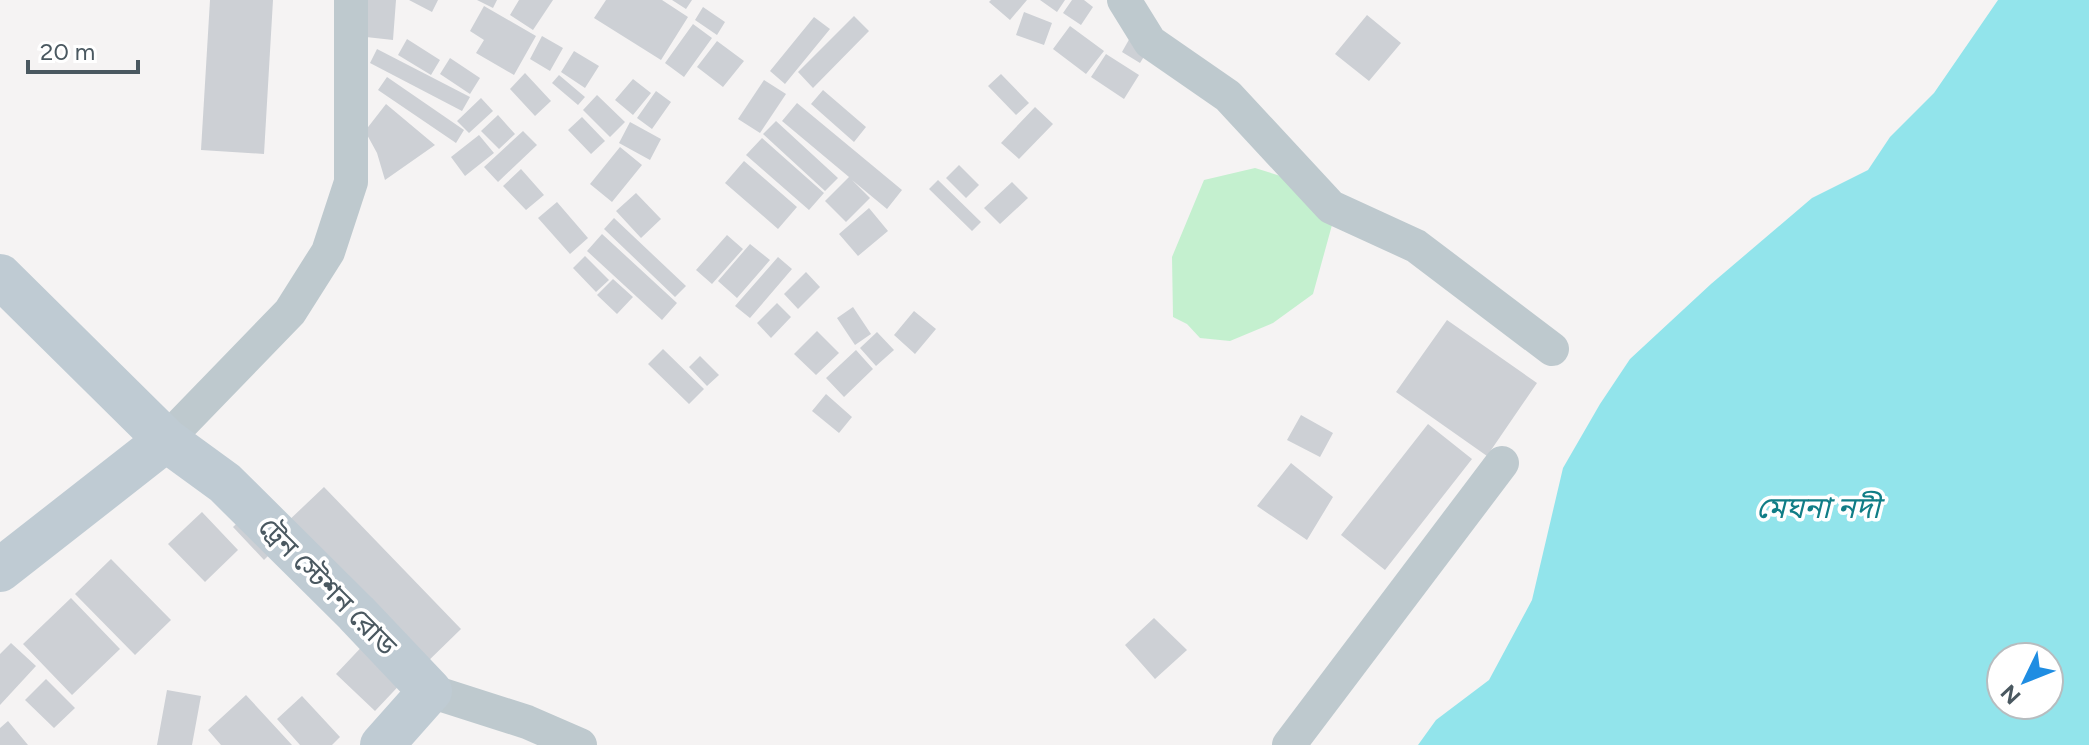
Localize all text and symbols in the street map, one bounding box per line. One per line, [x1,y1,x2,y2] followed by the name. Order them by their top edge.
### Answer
[28,24,138,74] scale bar
[40,37,95,66] text: 20 m
[1756,489,1885,526] water label: মেঘনা নদী
[252,510,405,663] street label: ট্রেন স্টেশন রোড
[1985,641,2065,721] north arrow
[1995,679,2026,710] text: N

